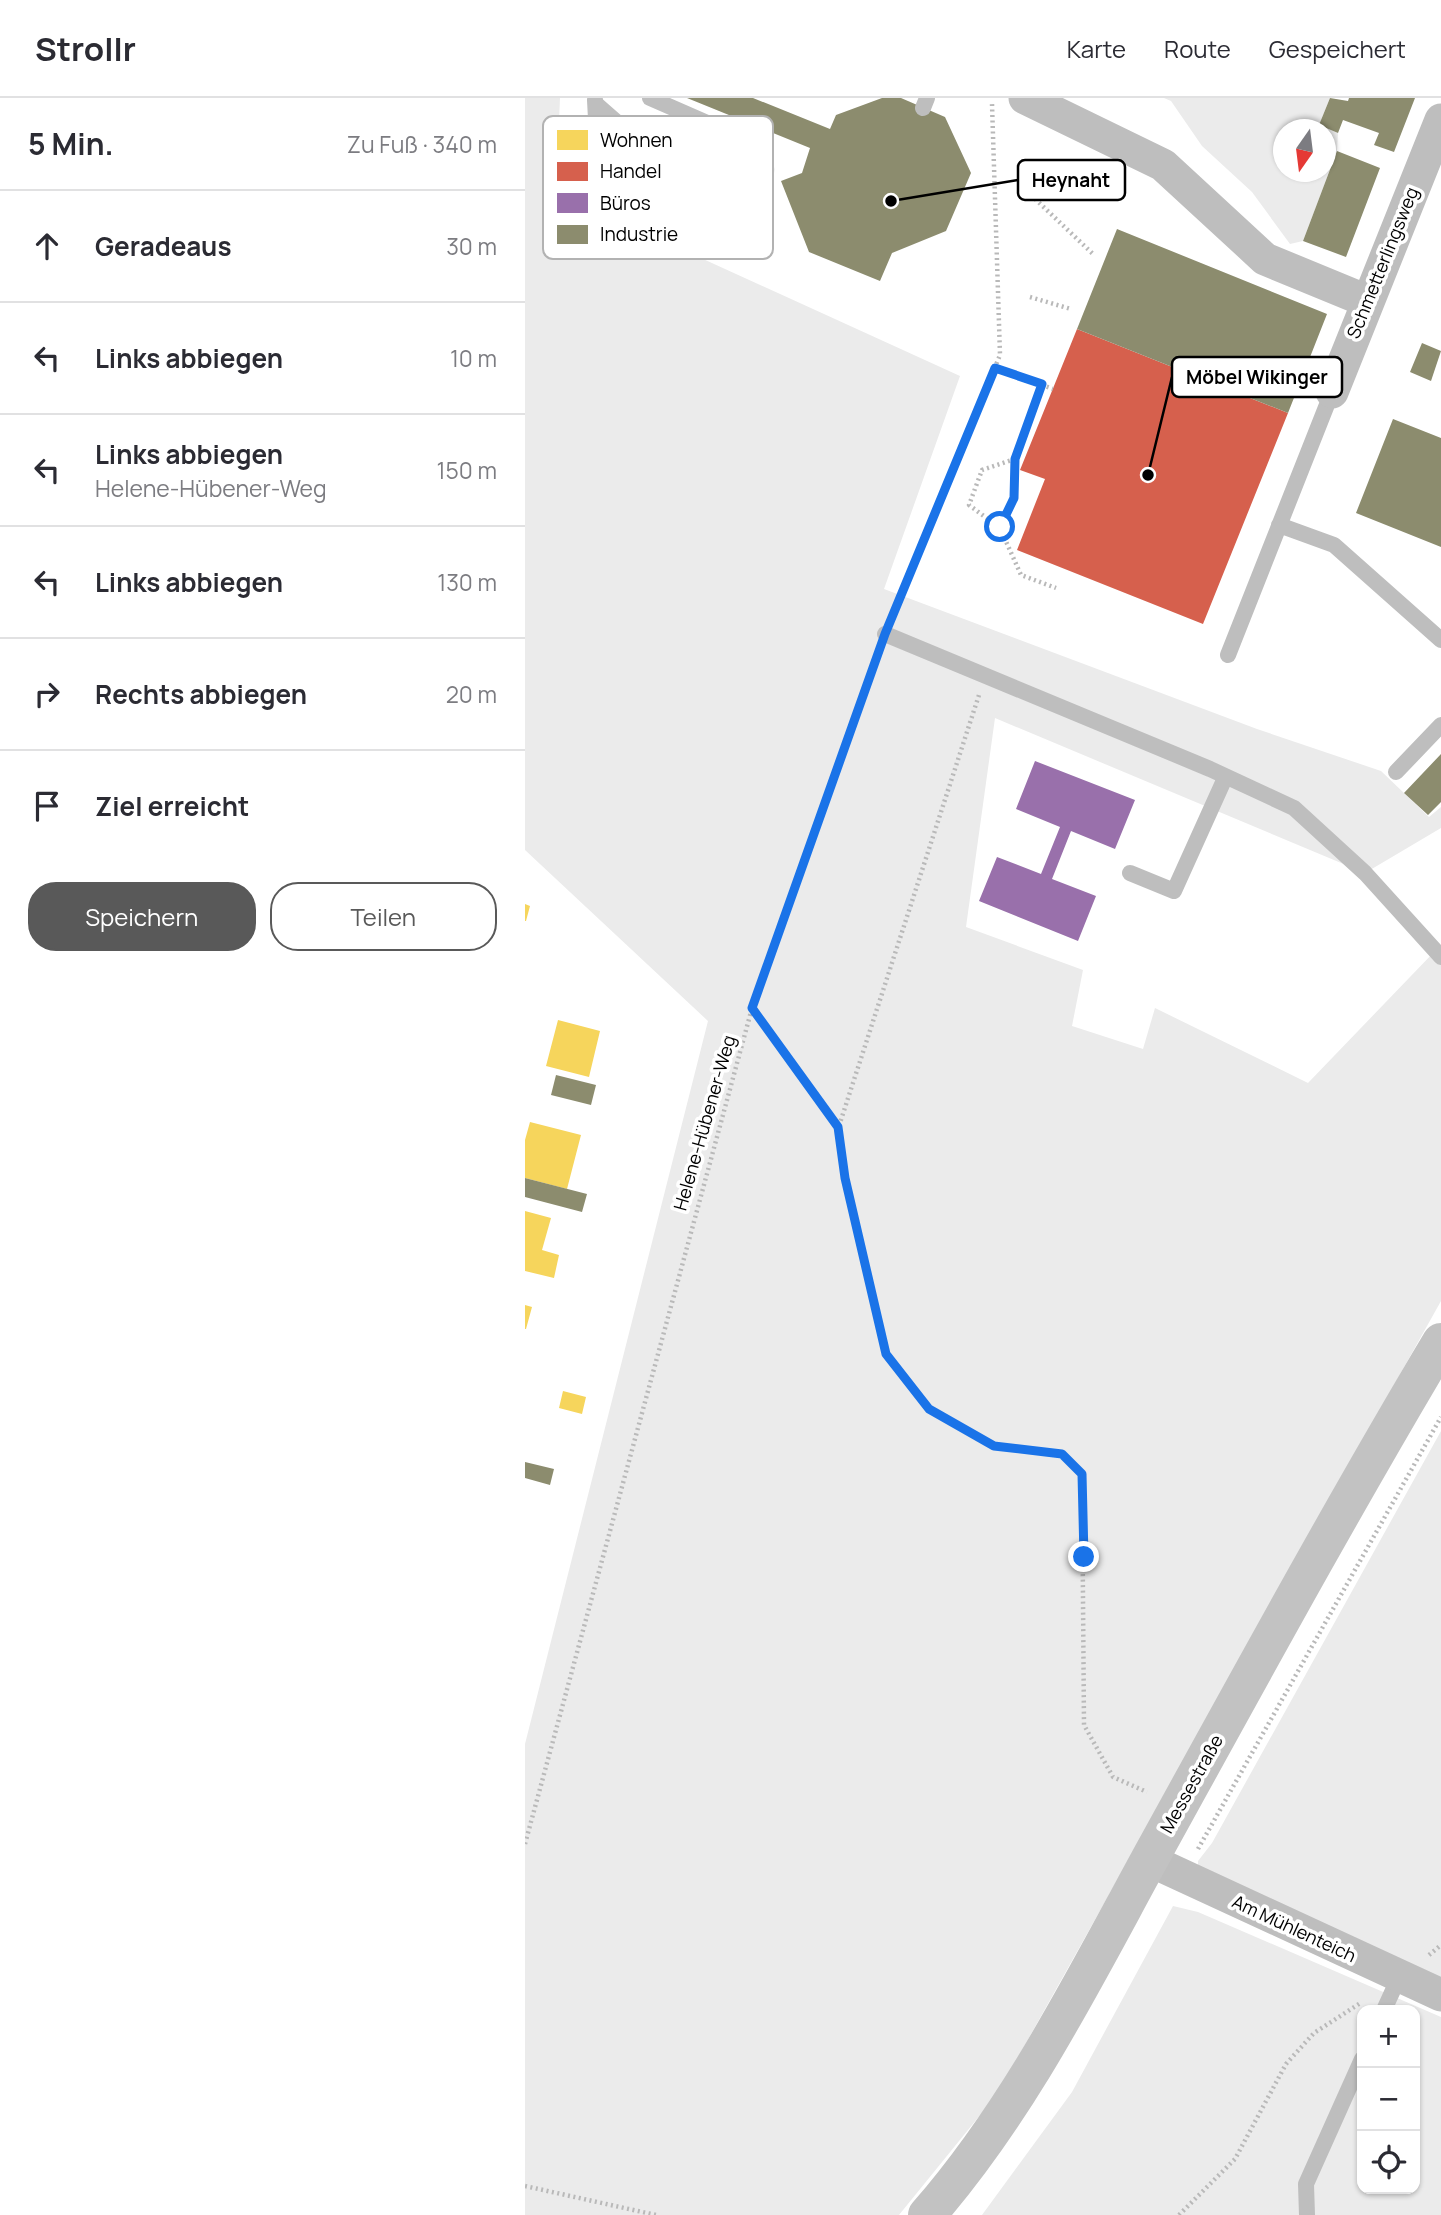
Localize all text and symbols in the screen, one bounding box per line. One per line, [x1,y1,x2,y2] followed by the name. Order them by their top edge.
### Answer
[35,26,136,71] text: Strollr
[1067,32,1126,65] text: Karte
[1164,32,1231,65] text: Route
[1269,32,1406,65] text: Gespeichert
[543,116,773,259] legend
[1273,119,1336,182] north arrow
[28,123,114,164] text: 5 Min.
[600,127,673,153] text: Wohnen
[347,128,497,160] text: Zu Fuß · 340 m
[600,158,662,184] text: Handel
[1018,160,1125,200] callout: Heynaht
[1032,167,1110,193] text: Heynaht
[1341,183,1423,342] street label: Schmetterlingsweg
[600,190,651,216] text: Büros
[600,221,678,247] text: Industrie
[28,227,66,265] icon: ahead
[95,228,231,264] text: Geradeaus
[446,230,497,262] text: 30 m
[28,339,66,377] icon: left
[95,340,283,376] text: Links abbiegen
[450,342,497,374] text: 10 m
[1172,357,1342,397] callout: Möbel Wikinger
[1186,364,1328,390] text: Möbel Wikinger
[95,436,283,472] text: Links abbiegen
[28,451,66,489] icon: left
[437,454,497,486] text: 150 m
[95,472,327,504] text: Helene-Hübener-Weg
[984,511,1015,542] route start
[28,563,66,601] icon: left
[95,564,283,600] text: Links abbiegen
[437,566,497,598] text: 130 m
[28,675,66,713] icon: right
[95,676,307,712] text: Rechts abbiegen
[446,678,497,710] text: 20 m
[28,787,66,825] icon: arrive
[95,788,249,824] text: Ziel erreicht
[28,882,256,951] button: Speichern
[270,882,497,951] button: Teilen
[668,1032,741,1213] street label: Helene-Hübener-Weg
[1068,1541,1099,1572] route end
[1154,1730,1228,1837] street label: Messestraße
[1229,1889,1360,1967] street label: Am Mühlenteich
[1357,2005,1420,2194] map controls
[1357,2005,1420,2068] button: +
[1357,2068,1420,2131] button: −
[1357,2131,1420,2194] button: locate

